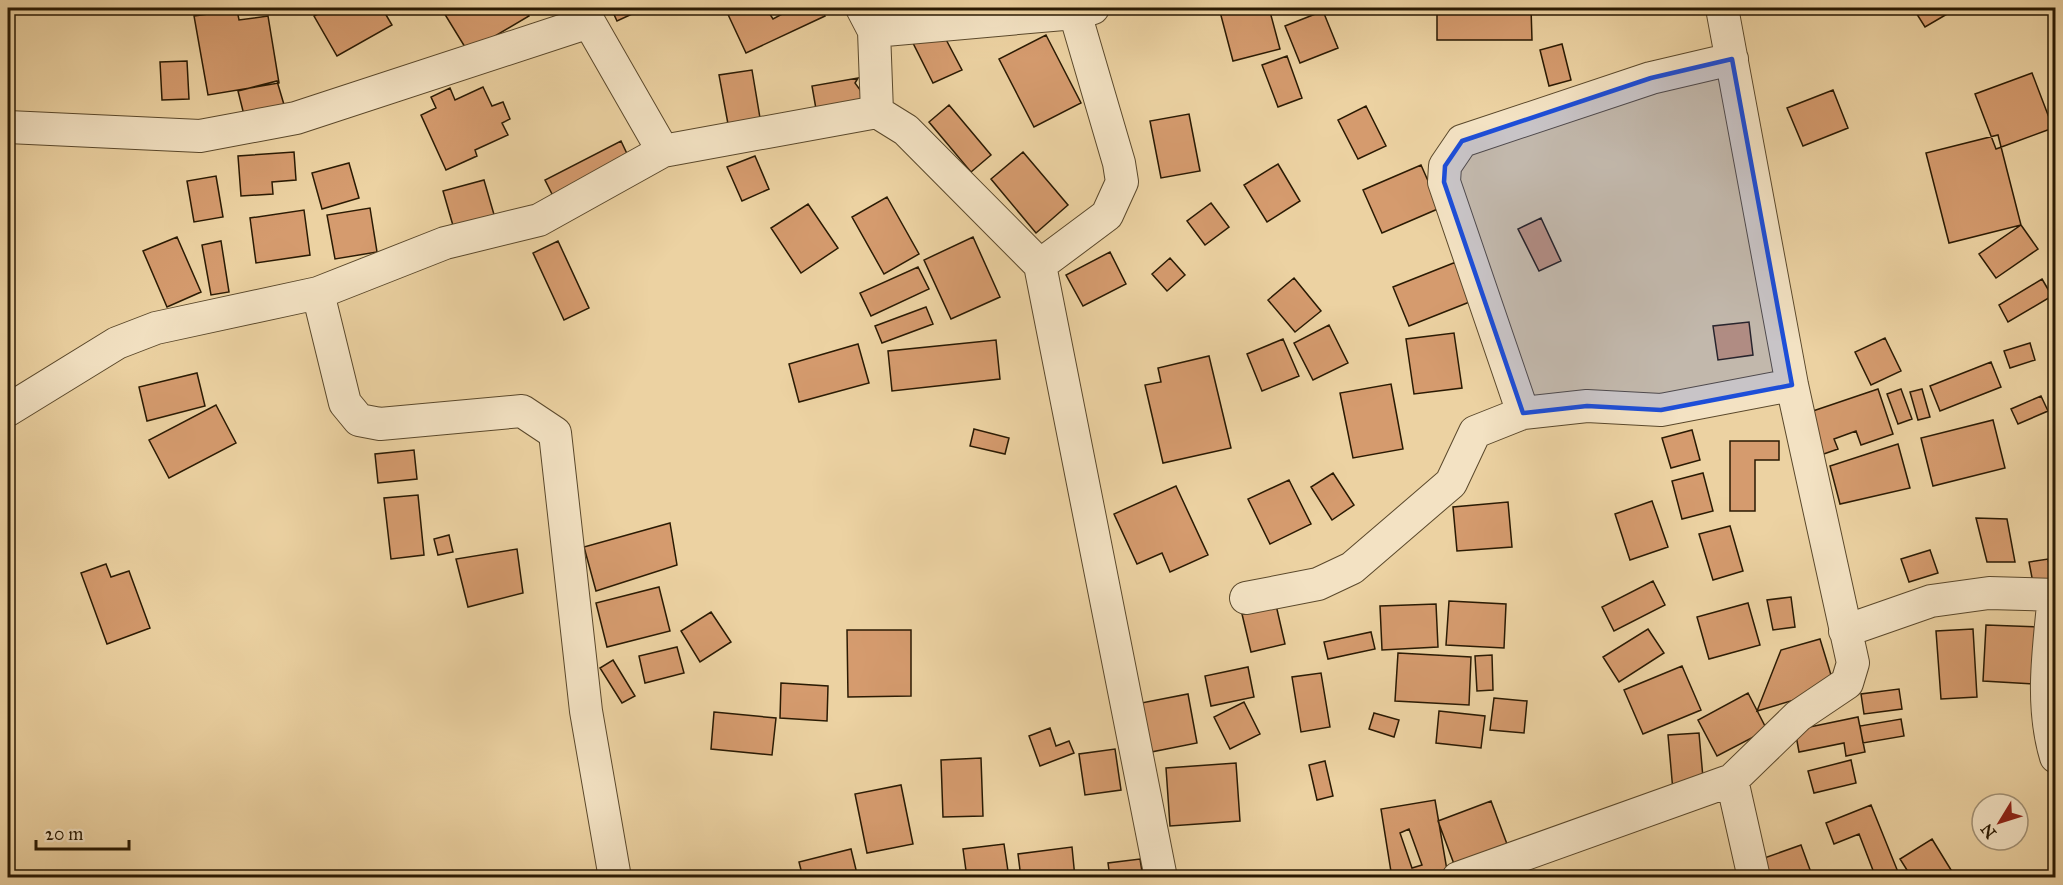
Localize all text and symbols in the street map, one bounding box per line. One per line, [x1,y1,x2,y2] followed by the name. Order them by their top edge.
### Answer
[1970,792,2030,852] north arrow
[36,813,129,851] scale bar
[1977,819,2000,842] text: N
[45,823,83,845] text: 20 m

